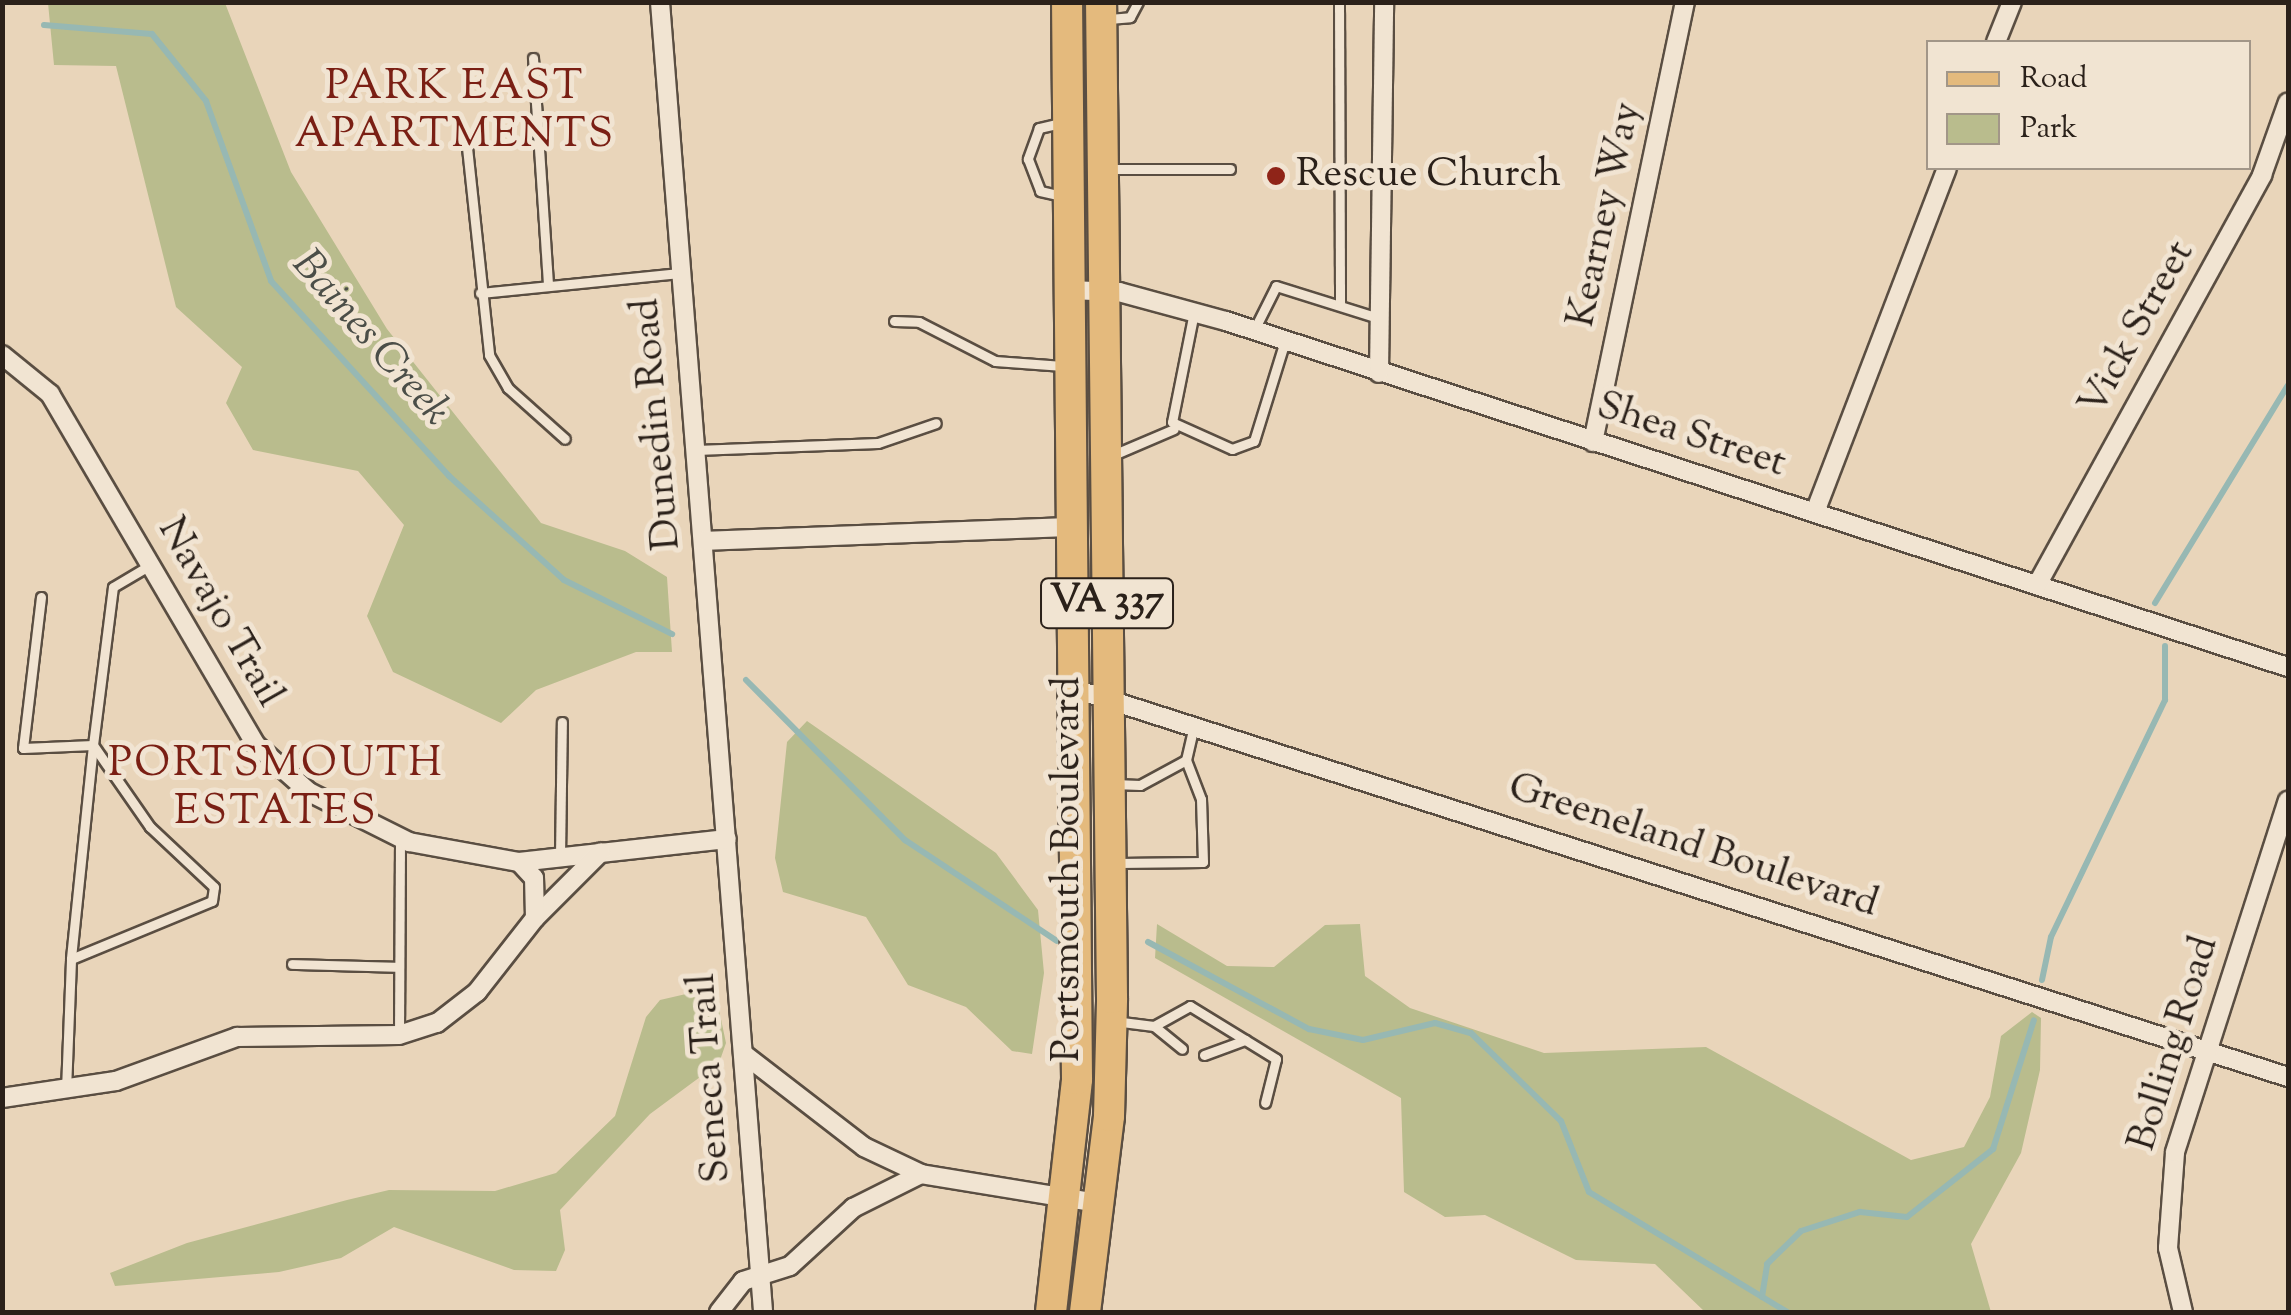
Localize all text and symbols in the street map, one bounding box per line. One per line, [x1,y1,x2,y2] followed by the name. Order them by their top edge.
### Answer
[1926,40,2251,170] legend
[2020,58,2087,101] text: Road
[294,63,616,162] district label: PARK EAST APARTMENTS
[1559,98,1653,332] street label: Kearney Way
[2020,108,2077,151] text: Park
[1296,152,1561,200] place label: Rescue Church
[1265,165,1287,187] marker: Rescue Church
[2070,233,2206,425] street label: Vick Street
[280,241,460,437] water label: Baines Creek
[623,296,693,552] street label: Dunedin Road
[1590,383,1792,489] street label: Shea Street
[146,510,292,716] street label: Navajo Trail
[1040,570,1174,636] road number: VA 337
[1045,676,1093,1062] street label: Portsmouth Boulevard
[108,740,444,838] district label: PORTSMOUTH ESTATES
[1502,765,1884,929] street label: Greeneland Boulevard
[2120,931,2230,1157] street label: Bolling Road
[680,972,742,1184] street label: Seneca Trail

